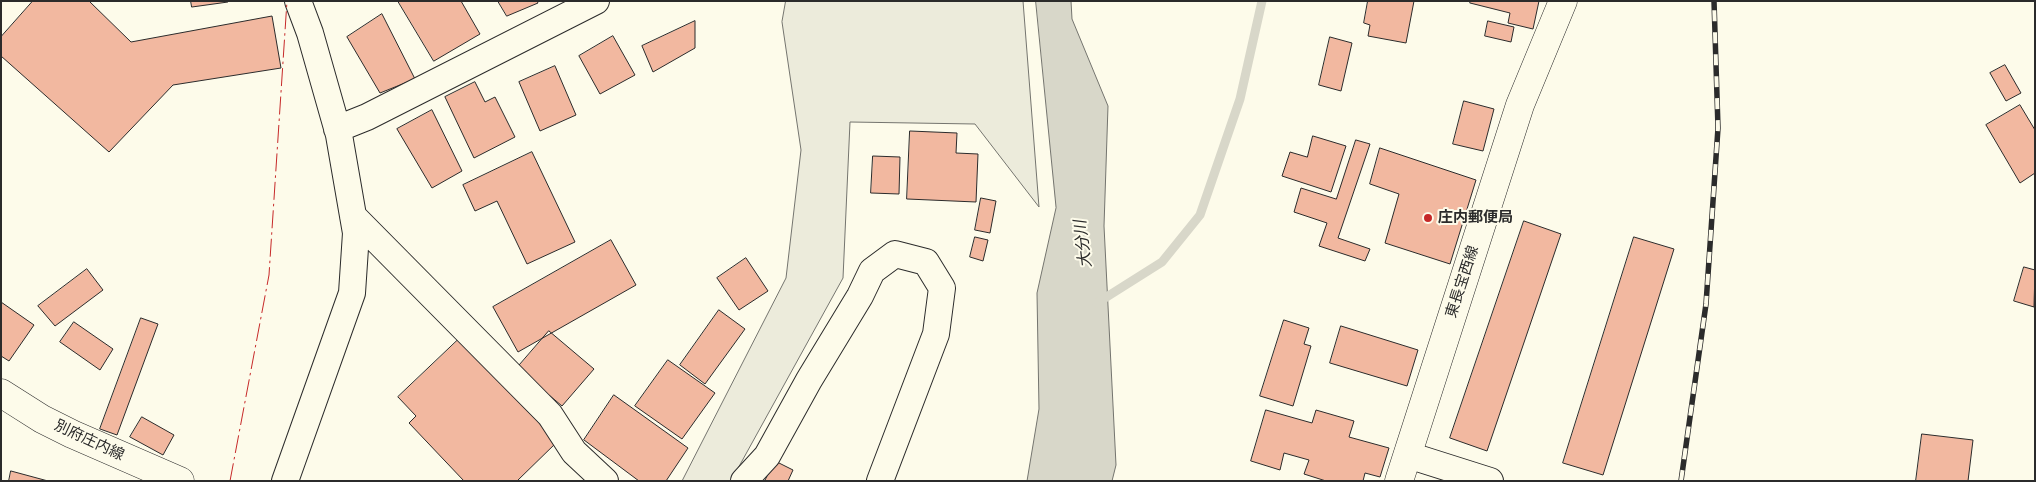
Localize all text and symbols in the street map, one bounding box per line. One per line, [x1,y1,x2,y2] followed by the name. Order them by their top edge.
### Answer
[1438,209,1513,227] place label: 庄内郵便局
[1422,212,1434,224] marker: 庄内郵便局
[1072,219,1096,269] water label: 大分川
[1443,244,1483,320] street label: 東長宝西線
[51,417,127,465] street label: 別府庄内線

